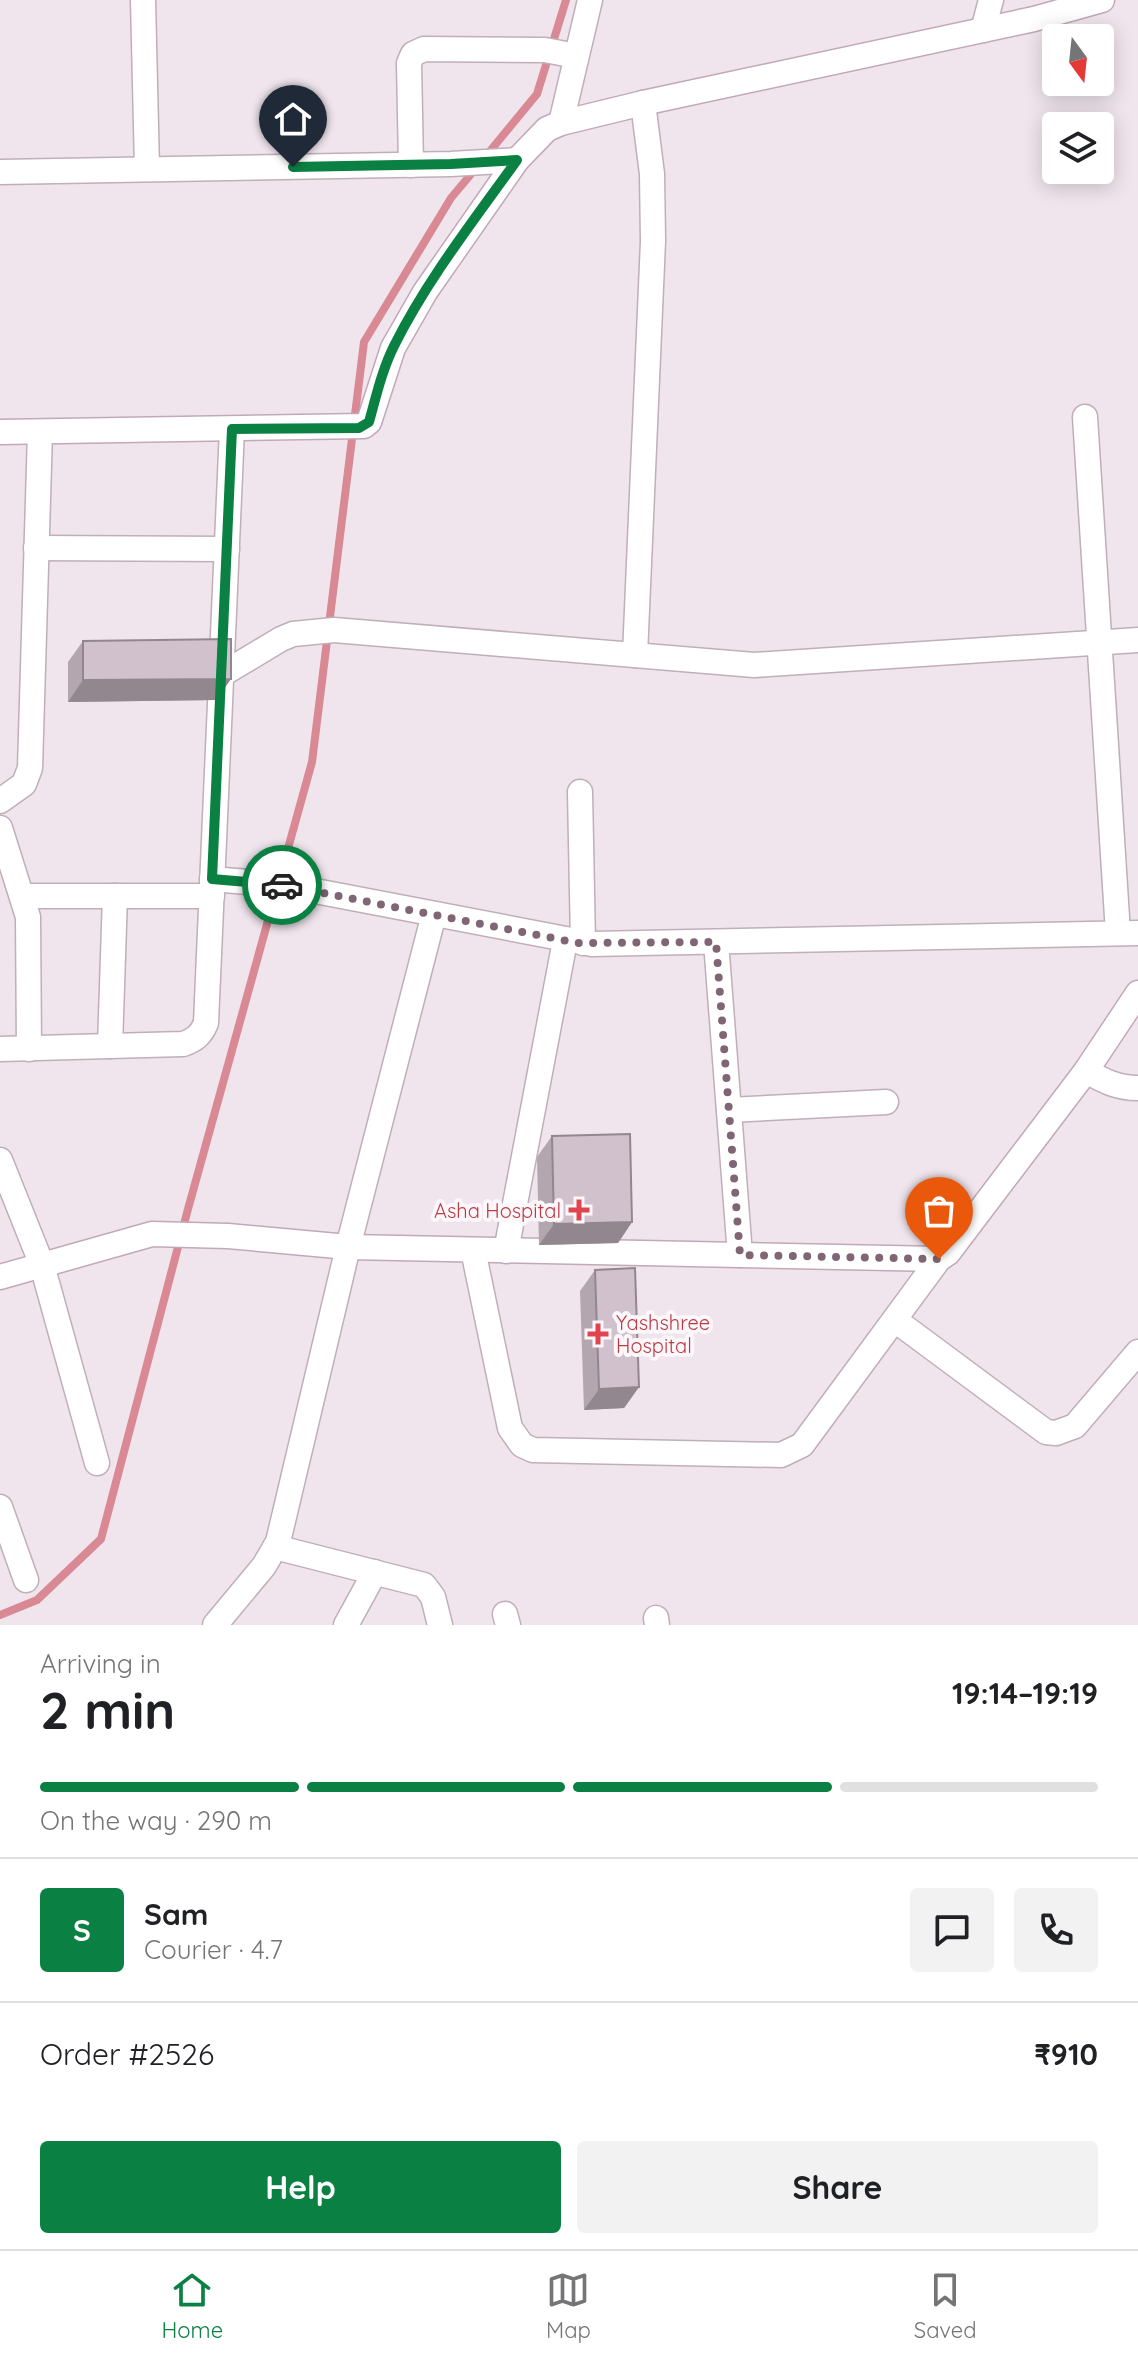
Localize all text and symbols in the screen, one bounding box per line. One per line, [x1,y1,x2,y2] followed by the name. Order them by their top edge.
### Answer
[1042,24,1114,96] north arrow
[1042,24,1114,184] map controls
[259,85,327,167] pin
[271,97,315,141] icon: home
[1042,112,1114,184] button: layers
[242,845,322,925] courier
[260,863,304,907] icon: car
[905,1177,973,1259] pin
[917,1189,961,1233] icon: bag
[434,1198,561,1223] place label: Asha Hospital
[568,1199,590,1221] marker: Asha Hospital
[616,1310,710,1358] place label: Yashshree Hospital
[587,1323,609,1345] marker: Yashshree Hospital
[40,1647,161,1680] text: Arriving in
[952,1674,1098,1712] text: 19:14–19:19
[40,1677,175,1742] text: 2 min
[40,1804,272,1837] text: On the way · 290 m
[910,1888,994,1972] button: chat
[1014,1888,1098,1972] button: phone
[144,1895,208,1933] text: Sam
[73,1911,91,1949] text: S
[144,1933,283,1966] text: Courier · 4.7
[40,2035,214,2073] text: Order #2526
[1034,2035,1098,2073] text: ₹910
[40,2141,561,2233] button: Help
[577,2141,1098,2233] button: Share
[161,2268,223,2344] tab: Home
[546,2268,591,2344] tab: Map
[914,2268,977,2344] tab: Saved

